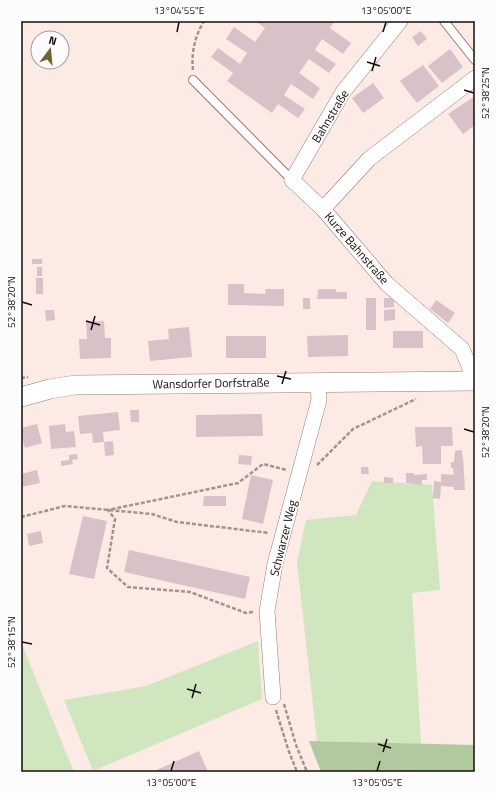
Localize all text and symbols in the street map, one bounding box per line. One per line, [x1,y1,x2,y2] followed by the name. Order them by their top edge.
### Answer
[154,3,205,18] text: 13°04'55"E
[361,3,412,18] text: 13°05'00"E
[30,30,70,70] north arrow
[47,32,59,49] text: N
[478,67,493,119] text: 52°38'25"N
[307,86,353,146] street label: Bahnstraße
[320,208,394,288] street label: Kurze Bahnstraße
[4,276,19,328] text: 52°38'20"N
[152,372,270,394] street label: Wansdorfer Dorfstraße
[478,406,493,458] text: 52°38'20"N
[264,498,302,578] street label: Schwarzer Weg
[4,616,19,668] text: 52°38'15"N
[146,775,197,790] text: 13°05'00"E
[352,775,403,790] text: 13°05'05"E

